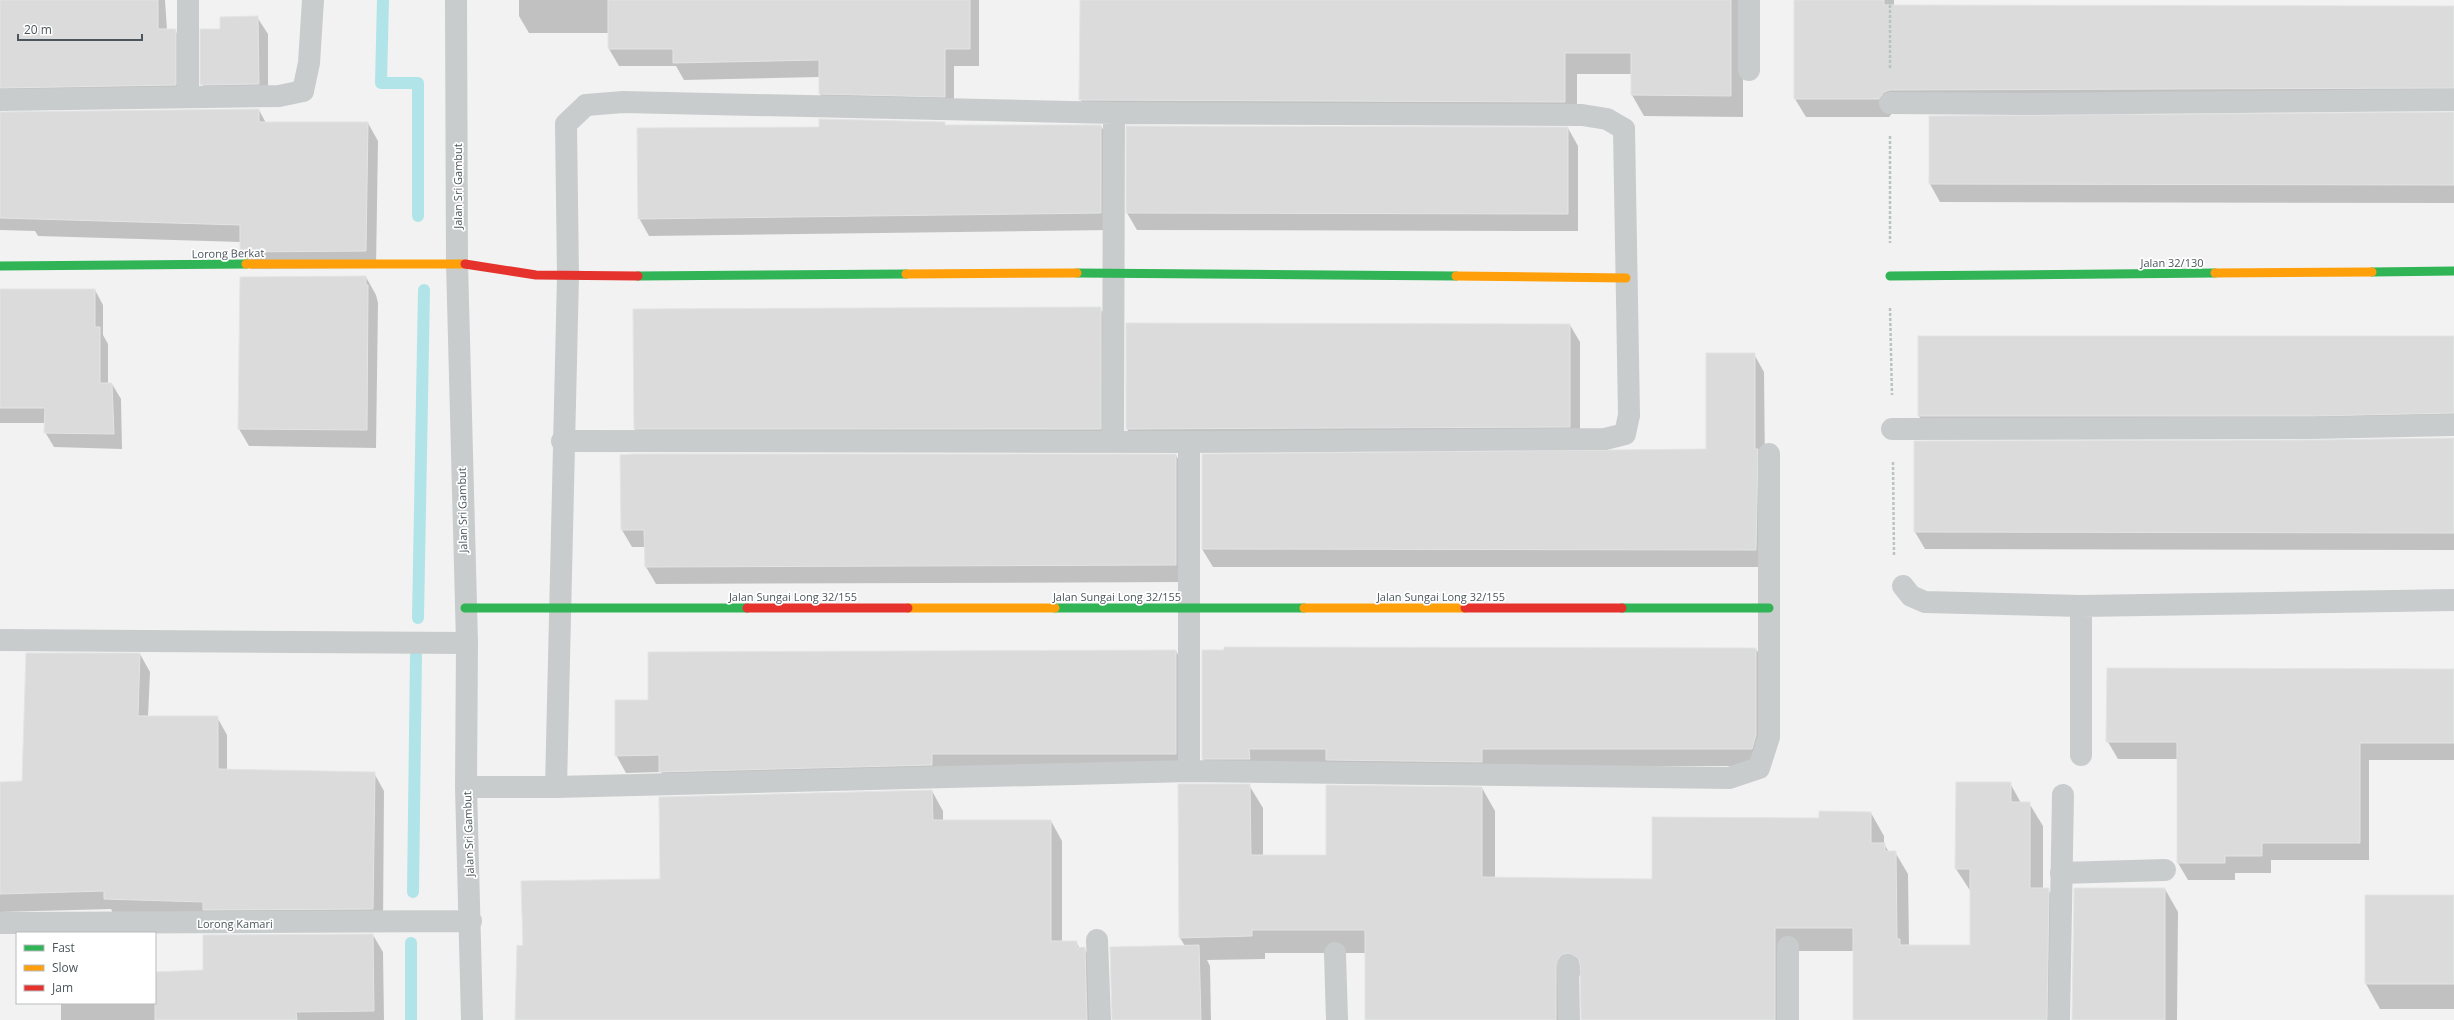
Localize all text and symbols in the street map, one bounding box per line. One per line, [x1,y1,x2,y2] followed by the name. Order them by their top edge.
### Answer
[18,16,142,42] scale bar
[24,21,52,38] text: 20 m
[450,143,465,230] street label: Jalan Sri Gambut
[192,245,265,261] street label: Lorong Berkat
[2139,255,2204,270] street label: Jalan 32/130
[454,467,470,554] street label: Jalan Sri Gambut
[728,589,857,604] street label: Jalan Sungai Long 32/155
[1052,589,1181,604] street label: Jalan Sungai Long 32/155
[1376,589,1505,604] street label: Jalan Sungai Long 32/155
[459,791,477,878] street label: Jalan Sri Gambut
[197,916,273,931] street label: Lorong Kamari
[16,932,156,1004] legend
[52,939,75,956] text: Fast
[52,959,79,976] text: Slow
[51,979,73,996] text: Jam

